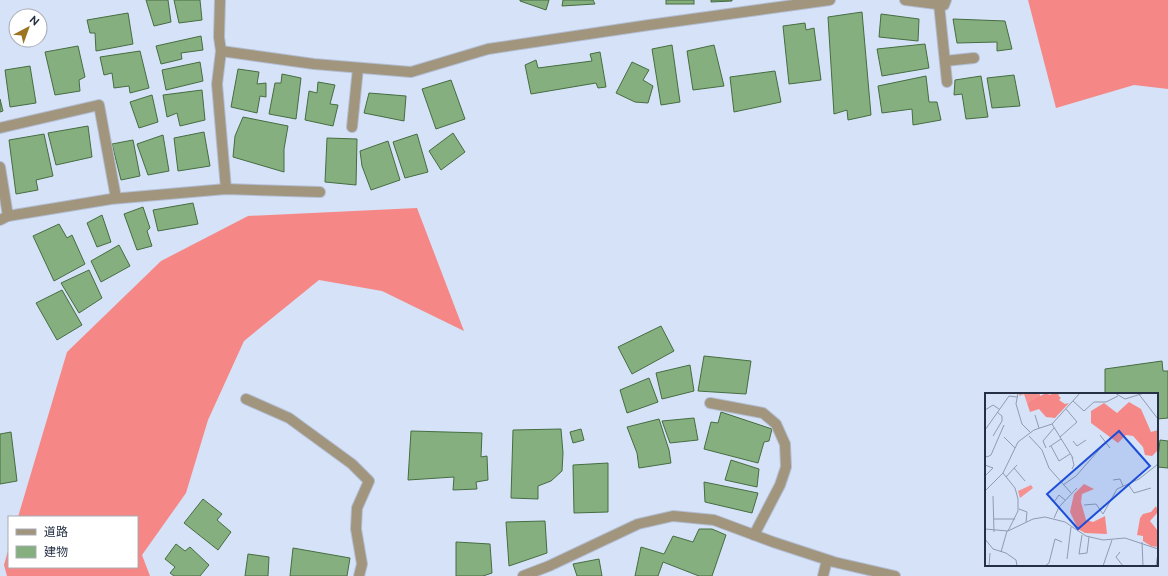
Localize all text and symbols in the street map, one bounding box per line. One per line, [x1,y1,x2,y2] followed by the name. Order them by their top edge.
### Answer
[8,8,48,48] north arrow
[27,13,42,28] text: N
[985,393,1158,566] inset map
[8,516,138,568] legend
[44,525,68,539] text: 道路
[44,545,68,559] text: 建物

